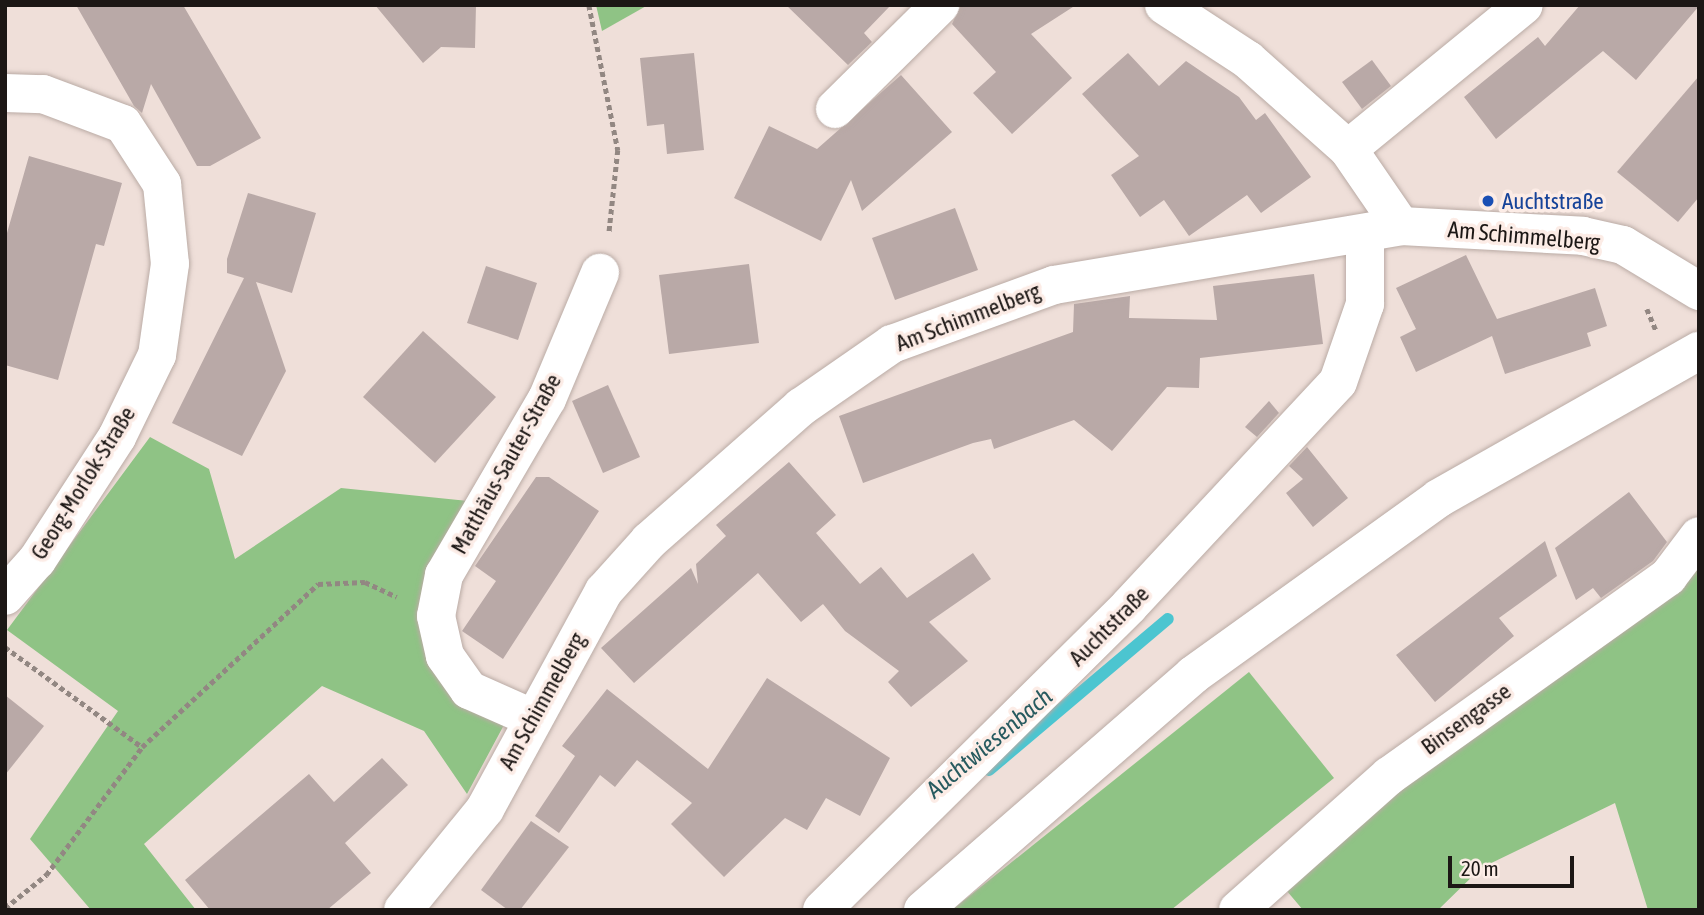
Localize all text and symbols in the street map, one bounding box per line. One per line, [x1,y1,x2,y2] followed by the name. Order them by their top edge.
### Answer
[1502,187,1604,215] place label: Auchtstraße
[1480,193,1496,209] marker: Auchtstraße
[1447,216,1601,256] street label: Am Schimmelberg
[892,277,1044,357] street label: Am Schimmelberg
[445,369,567,559] street label: Matthäus-Sauter-Straße
[25,401,141,565] street label: Georg-Morlok-Straße
[1063,580,1155,672] street label: Auchtstraße
[493,628,591,774] street label: Am Schimmelberg
[1416,677,1516,761] street label: Binsengasse
[920,682,1058,804] water label: Auchtwiesenbach
[1452,842,1578,886] scale bar
[1461,856,1499,880] text: 20 m

